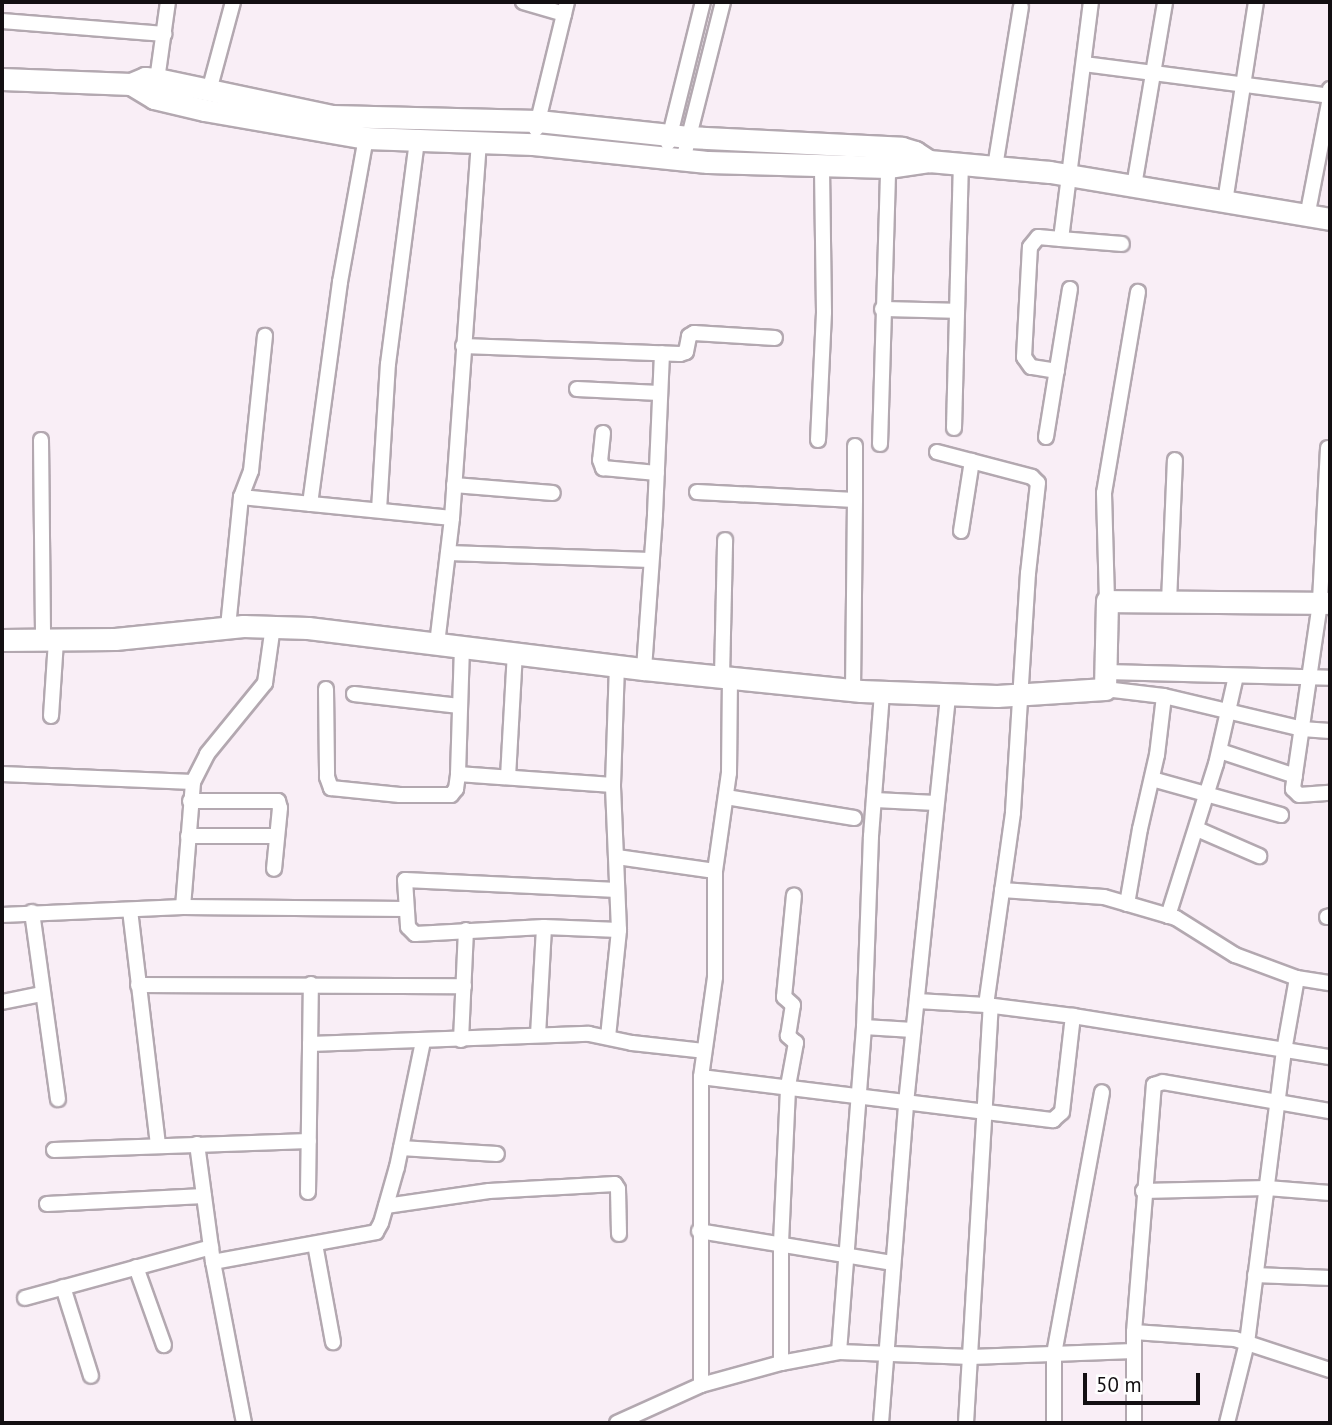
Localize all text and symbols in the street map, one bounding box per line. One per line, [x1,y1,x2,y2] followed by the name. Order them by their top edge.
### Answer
[1087,1358,1204,1402] scale bar
[1096,1371,1142,1398] text: 50 m

